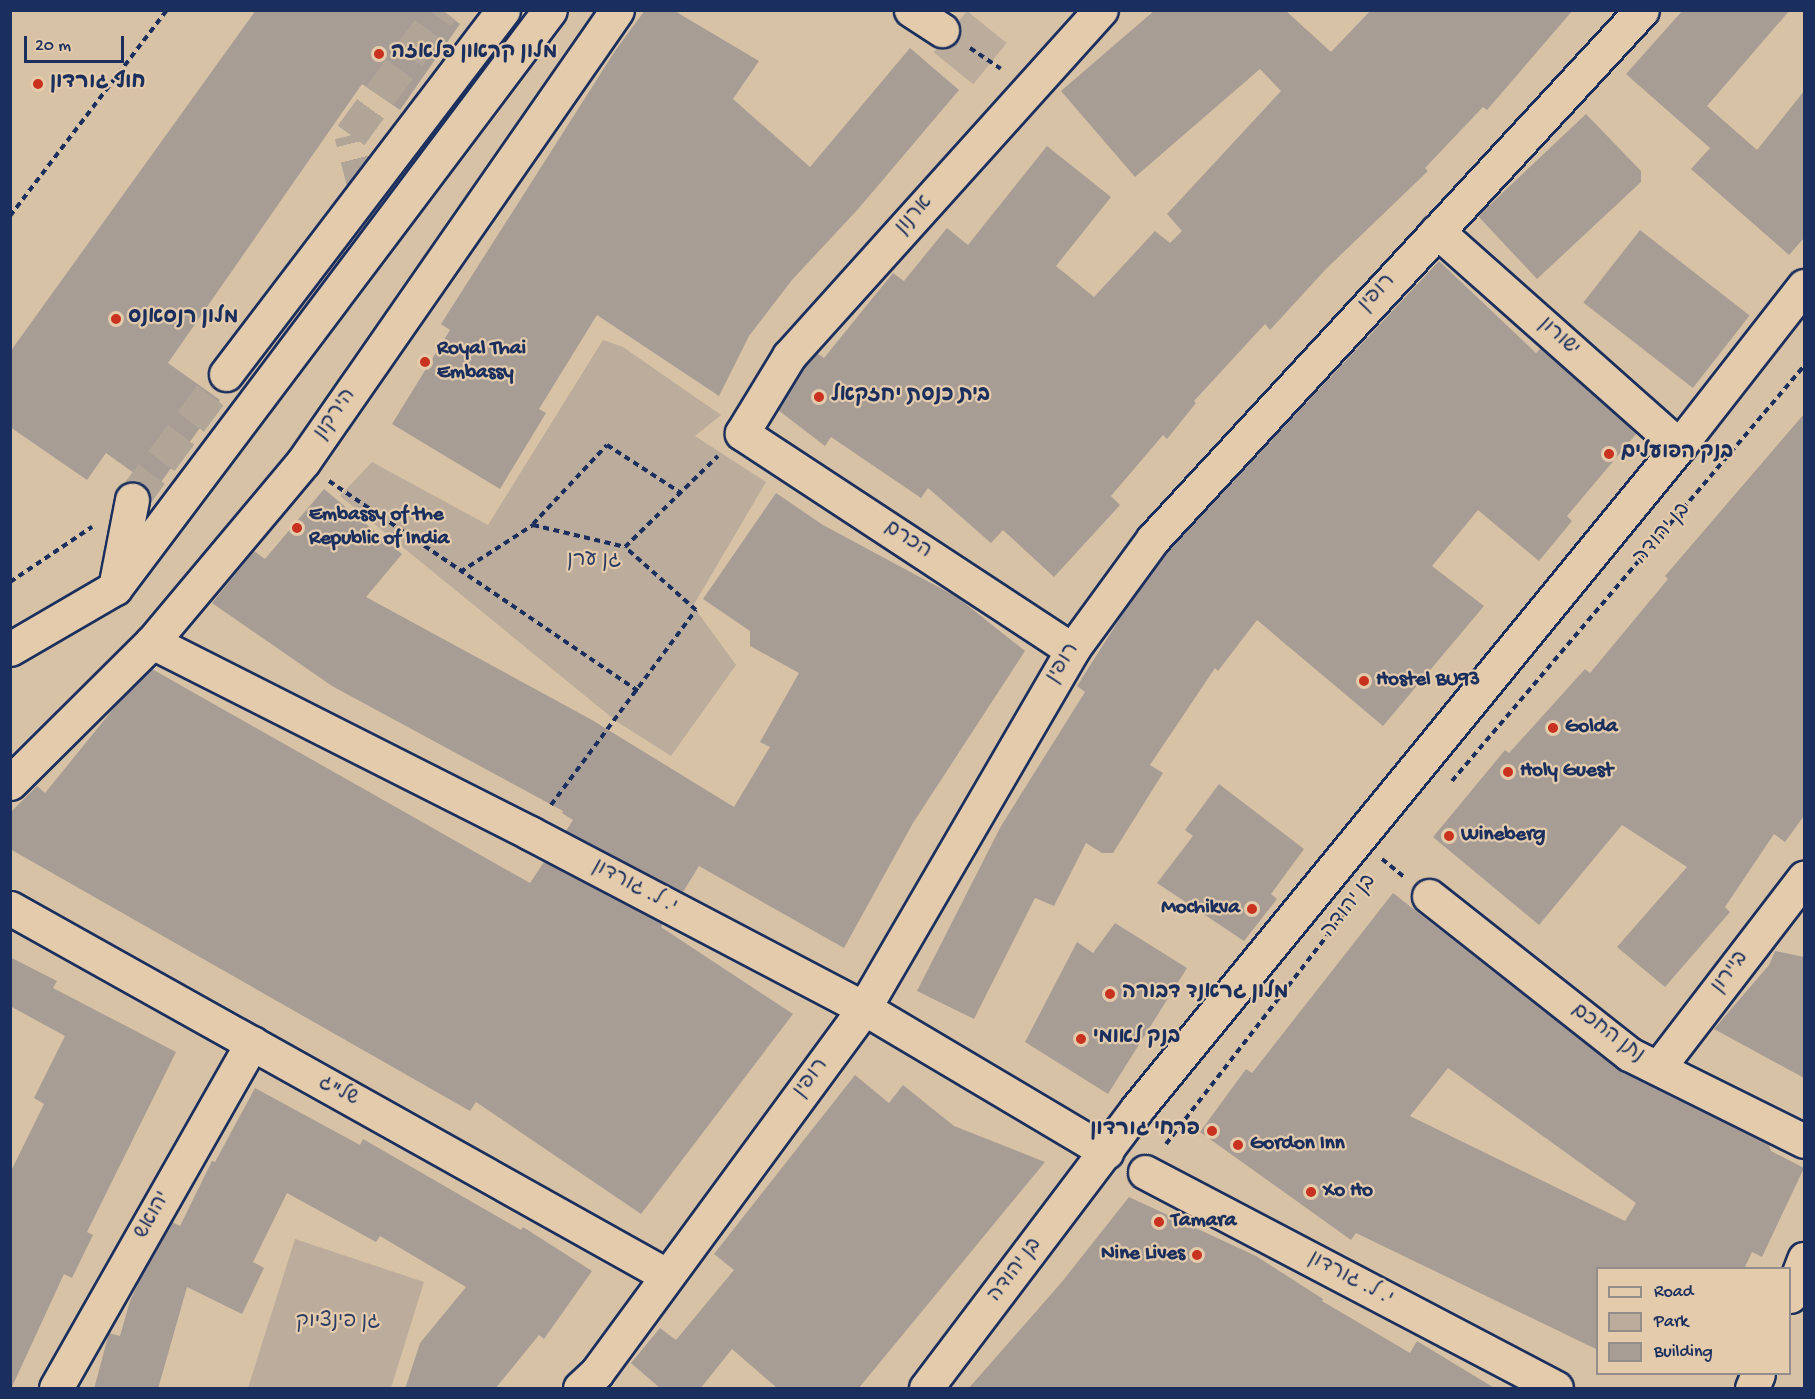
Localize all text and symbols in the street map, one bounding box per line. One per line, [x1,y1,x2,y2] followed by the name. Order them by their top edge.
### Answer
[27,24,128,62] scale bar
[35,36,71,57] text: 20 m
[391,41,558,67] place label: מלון קראון פלאזה
[372,47,386,61] marker: מלון קראון פלאזה
[50,71,145,97] place label: חוף גורדון
[31,77,45,91] marker: חוף גורדון
[891,191,939,241] street label: ארנון
[1354,270,1402,318] street label: רופין
[128,306,239,332] place label: מלון רנסאנס
[109,312,123,326] marker: מלון רנסאנס
[1532,313,1584,363] street label: ישורון
[437,337,526,387] place label: Royal Thai Embassy
[418,355,432,369] marker: Royal Thai Embassy
[831,384,990,410] place label: בית כנסת יחזקאל
[309,385,363,445] street label: הירקון
[812,390,826,404] marker: בית כנסת יחזקאל
[1621,441,1733,467] place label: בנק הפועלים
[1602,447,1616,461] marker: בנק הפועלים
[1629,499,1697,571] street label: בן יהודה
[309,503,449,553] place label: Embassy of the Republic of India
[879,517,935,565] street label: הכרם
[290,521,304,535] marker: Embassy of the Republic of India
[567,549,621,575] park label: גן ערן
[1042,639,1086,689] street label: רופין
[1376,668,1480,694] place label: Hostel BU93
[1357,674,1371,688] marker: Hostel BU93
[1565,715,1618,741] place label: Golda
[1546,721,1560,735] marker: Golda
[1520,759,1613,785] place label: Holy Guest
[1501,765,1515,779] marker: Holy Guest
[1461,823,1546,849] place label: Wineberg
[1442,829,1456,843] marker: Wineberg
[587,855,681,921] street label: י. ל. גורדון
[1317,870,1383,944] street label: בן יהודה
[1161,896,1240,922] place label: Mochikva
[1245,902,1259,916] marker: Mochikva
[1707,947,1755,999] street label: ביירון
[1122,981,1289,1007] place label: מלון גראנד דבורה
[1103,987,1117,1001] marker: מלון גראנד דבורה
[1565,999,1649,1069] street label: נתן החכם
[1093,1026,1180,1052] place label: בנק לאומי
[1074,1032,1088,1046] marker: בנק לאומי
[789,1054,835,1104] street label: רופין
[314,1071,362,1113] street label: של"ג
[1090,1118,1200,1144] place label: פרחי גורדון
[1205,1124,1219,1138] marker: פרחי גורדון
[1250,1132,1345,1158] place label: Gordon Inn
[1231,1138,1245,1152] marker: Gordon Inn
[1323,1179,1373,1205] place label: Xo Ho
[1304,1185,1318,1199] marker: Xo Ho
[131,1188,177,1244] street label: יהואש
[1171,1209,1236,1235] place label: Tamara
[1152,1215,1166,1229] marker: Tamara
[984,1234,1048,1308] street label: בן יהודה
[1101,1242,1185,1268] place label: Nine Lives
[1303,1247,1397,1313] street label: י. ל. גורדון
[1190,1248,1204,1262] marker: Nine Lives
[1596,1267,1791,1375] legend
[1654,1282,1693,1303] text: Road
[296,1310,380,1336] park label: גן פינצ'וק
[1654,1312,1688,1333] text: Park
[1654,1342,1713,1363] text: Building

